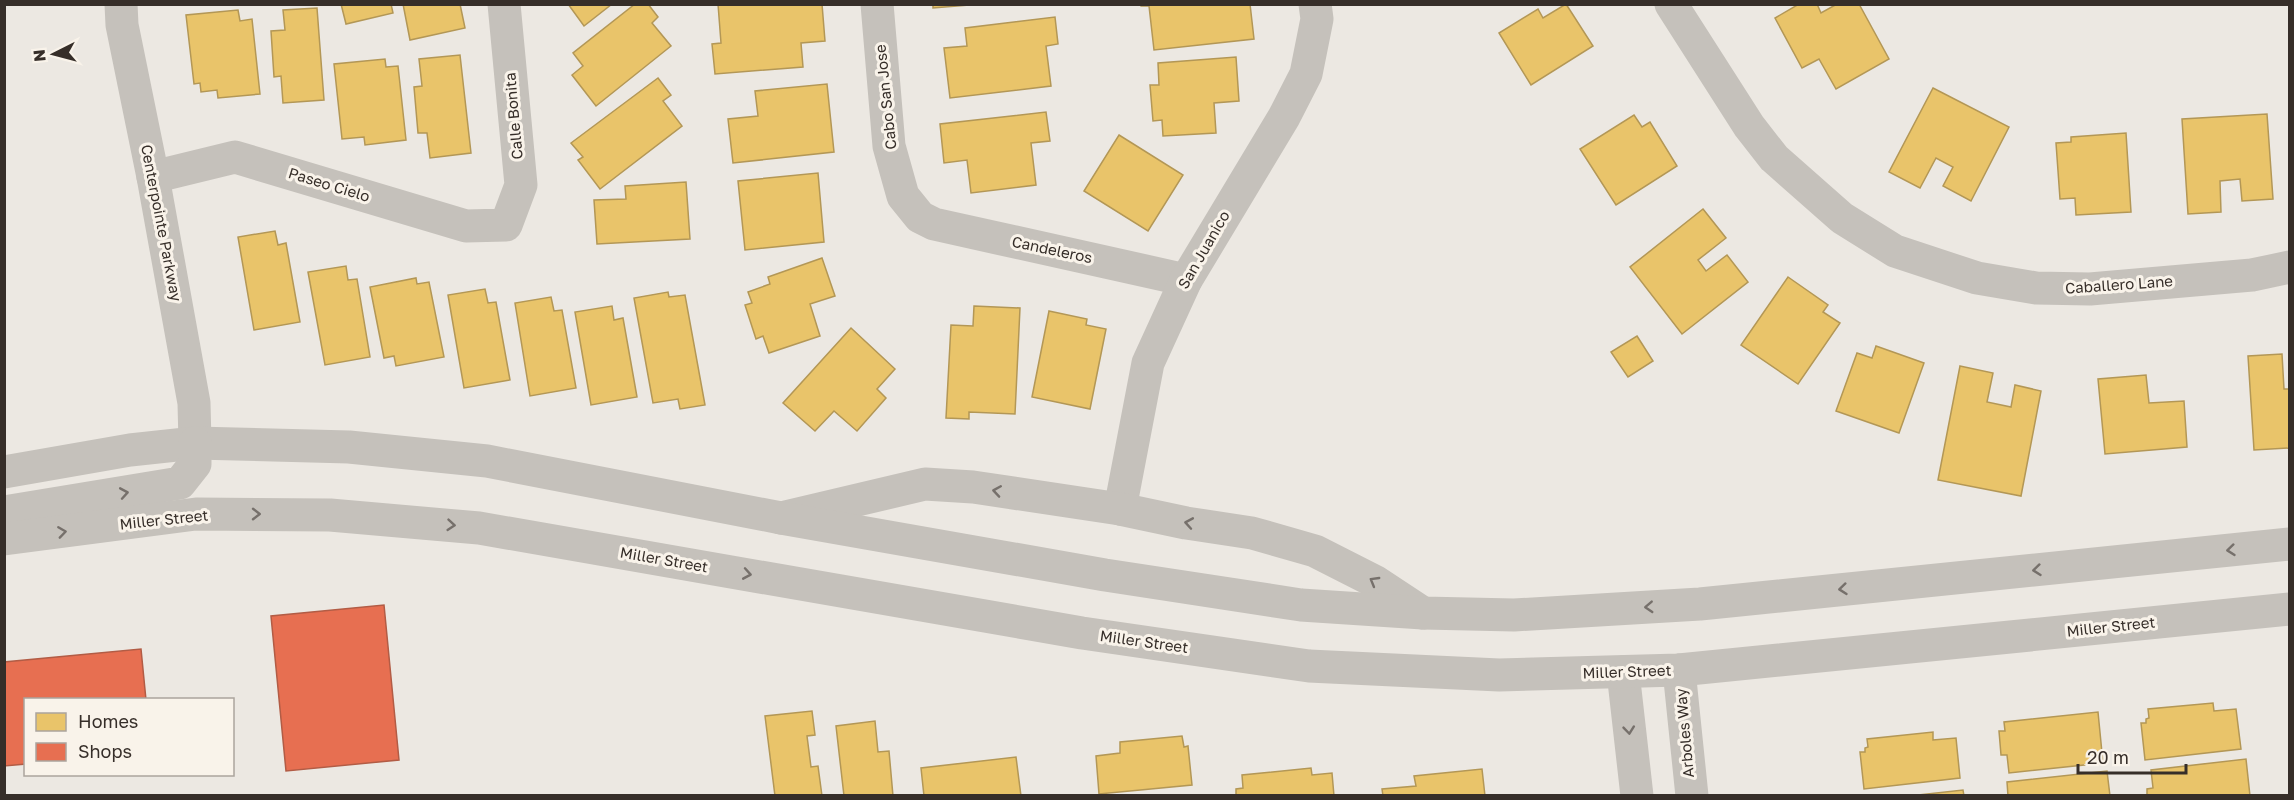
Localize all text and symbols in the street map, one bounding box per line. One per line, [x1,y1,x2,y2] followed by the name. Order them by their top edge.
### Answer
[24,24,84,84] north arrow
[871,43,899,151] street label: Cabo San Jose
[29,48,50,63] text: N
[500,72,526,160] street label: Calle Bonita
[138,143,186,303] street label: Centerpointe Parkway
[286,163,372,205] street label: Paseo Cielo
[1173,207,1233,292] street label: San Juanico
[1010,232,1094,266] street label: Candeleros
[2064,271,2174,297] street label: Caballero Lane
[992,486,1002,498] one-way arrow
[120,487,129,499] one-way arrow
[119,505,209,533] street label: Miller Street
[252,508,261,520] one-way arrow
[1185,517,1195,530] one-way arrow
[446,519,455,532] one-way arrow
[58,526,67,538] one-way arrow
[619,542,710,576] street label: Miller Street
[2227,543,2236,556] one-way arrow
[2033,563,2042,575] one-way arrow
[742,568,751,580] one-way arrow
[1370,577,1380,588] one-way arrow
[1839,583,1848,595] one-way arrow
[1645,601,1654,614] one-way arrow
[2066,612,2156,640] street label: Miller Street
[1099,626,1189,656] street label: Miller Street
[1582,660,1672,682] street label: Miller Street
[1671,687,1697,778] street label: Arboles Way
[24,698,234,776] legend
[78,710,138,732] text: Homes
[1623,725,1635,735] one-way arrow
[2078,737,2186,775] scale bar
[78,740,132,762] text: Shops
[2087,746,2129,768] text: 20 m

